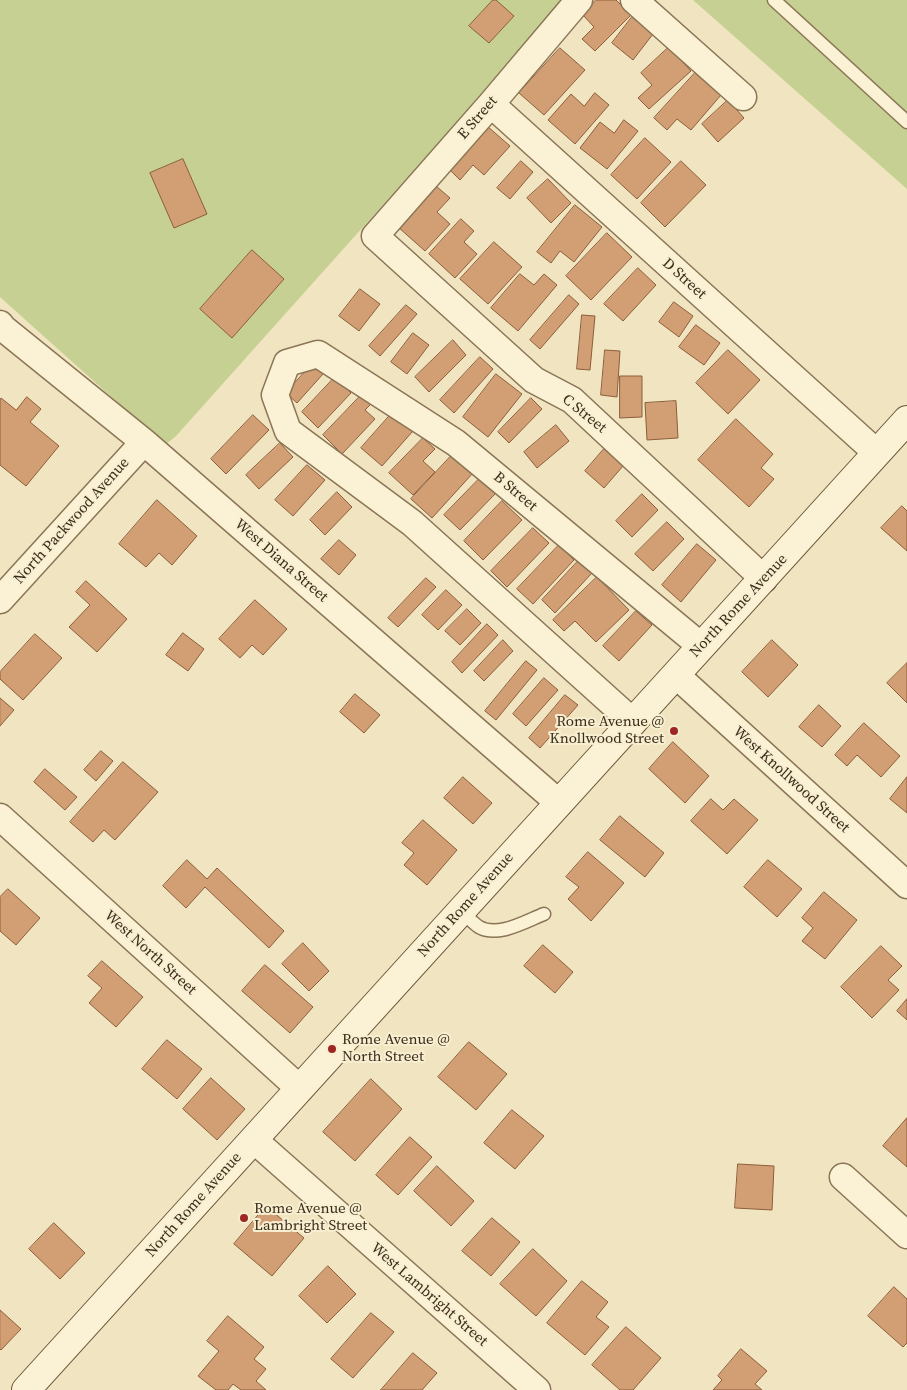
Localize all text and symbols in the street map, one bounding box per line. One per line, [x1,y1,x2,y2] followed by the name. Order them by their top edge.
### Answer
[454,93,502,143] street label: E Street
[658,255,710,303] street label: D Street
[558,391,610,437] street label: C Street
[11,454,133,588] street label: North Packwood Avenue
[489,468,541,516] street label: B Street
[231,516,331,606] street label: West Diana Street
[686,551,792,661] street label: North Rome Avenue
[550,713,664,748] place label: Rome Avenue @ Knollwood Street
[729,723,853,837] street label: West Knollwood Street
[668,725,680,737] marker: Rome Avenue @ Knollwood Street
[414,849,518,961] street label: North Rome Avenue
[100,907,200,999] street label: West North Street
[342,1031,450,1066] place label: Rome Avenue @ North Street
[326,1043,338,1055] marker: Rome Avenue @ North Street
[142,1149,246,1261] street label: North Rome Avenue
[254,1200,367,1235] place label: Rome Avenue @ Lambright Street
[238,1212,250,1224] marker: Rome Avenue @ Lambright Street
[367,1239,491,1351] street label: West Lambright Street

